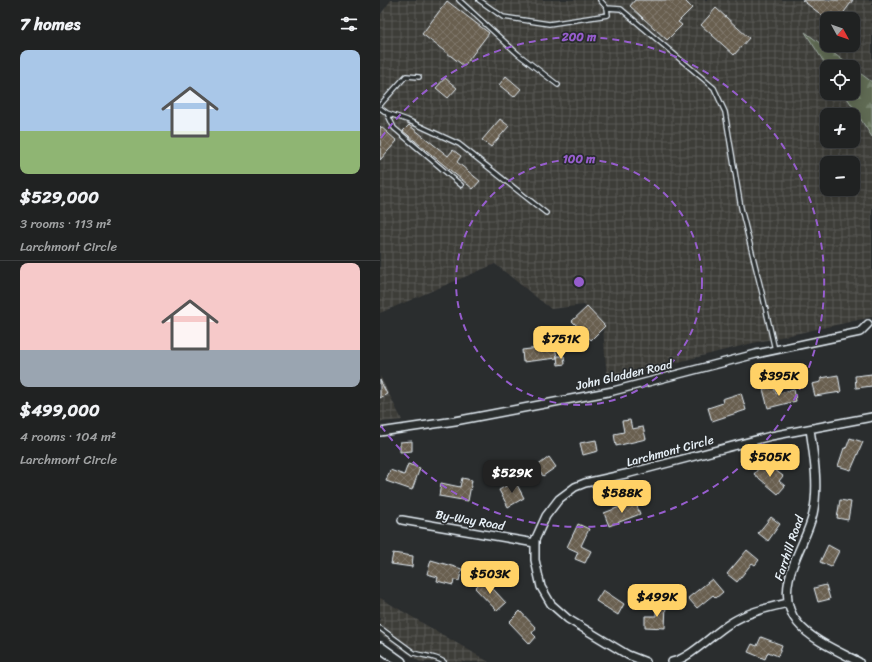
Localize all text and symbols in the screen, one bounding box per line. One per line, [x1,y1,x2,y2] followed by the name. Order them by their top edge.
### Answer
[20,9,80,39] text: 7 homes
[820,12,860,52] north arrow
[820,12,860,196] map controls
[338,13,360,35] icon: filters
[561,26,597,48] text: 200 m
[820,60,860,100] button: locate
[154,76,226,148] icon: home
[820,108,860,148] button: +
[563,148,596,170] text: 100 m
[820,156,860,196] button: −
[20,182,99,212] text: $529,000
[20,212,111,235] text: 3 rooms · 113 m²
[20,235,117,258] text: Larchmont Circle
[572,275,586,289] centre of rings
[154,289,226,361] icon: home
[533,326,589,360] pin: $751K
[542,327,580,350] text: $751K
[573,353,676,397] street label: John Gladden Road
[751,363,807,397] pin: $395K
[759,364,799,387] text: $395K
[20,395,100,425] text: $499,000
[20,425,116,448] text: 4 rooms · 104 m²
[624,429,716,473] street label: Larchmont Circle
[742,444,798,478] pin: $505K
[750,445,790,468] text: $505K
[20,448,117,471] text: Larchmont Circle
[484,460,540,494] pin: $529K
[492,461,532,484] text: $529K
[594,480,650,514] pin: $588K
[602,481,642,504] text: $588K
[434,503,507,537] street label: By-Way Road
[768,512,811,584] street label: Farrhill Road
[462,561,518,595] pin: $503K
[470,562,510,585] text: $503K
[629,584,685,618] pin: $499K
[637,585,677,608] text: $499K

